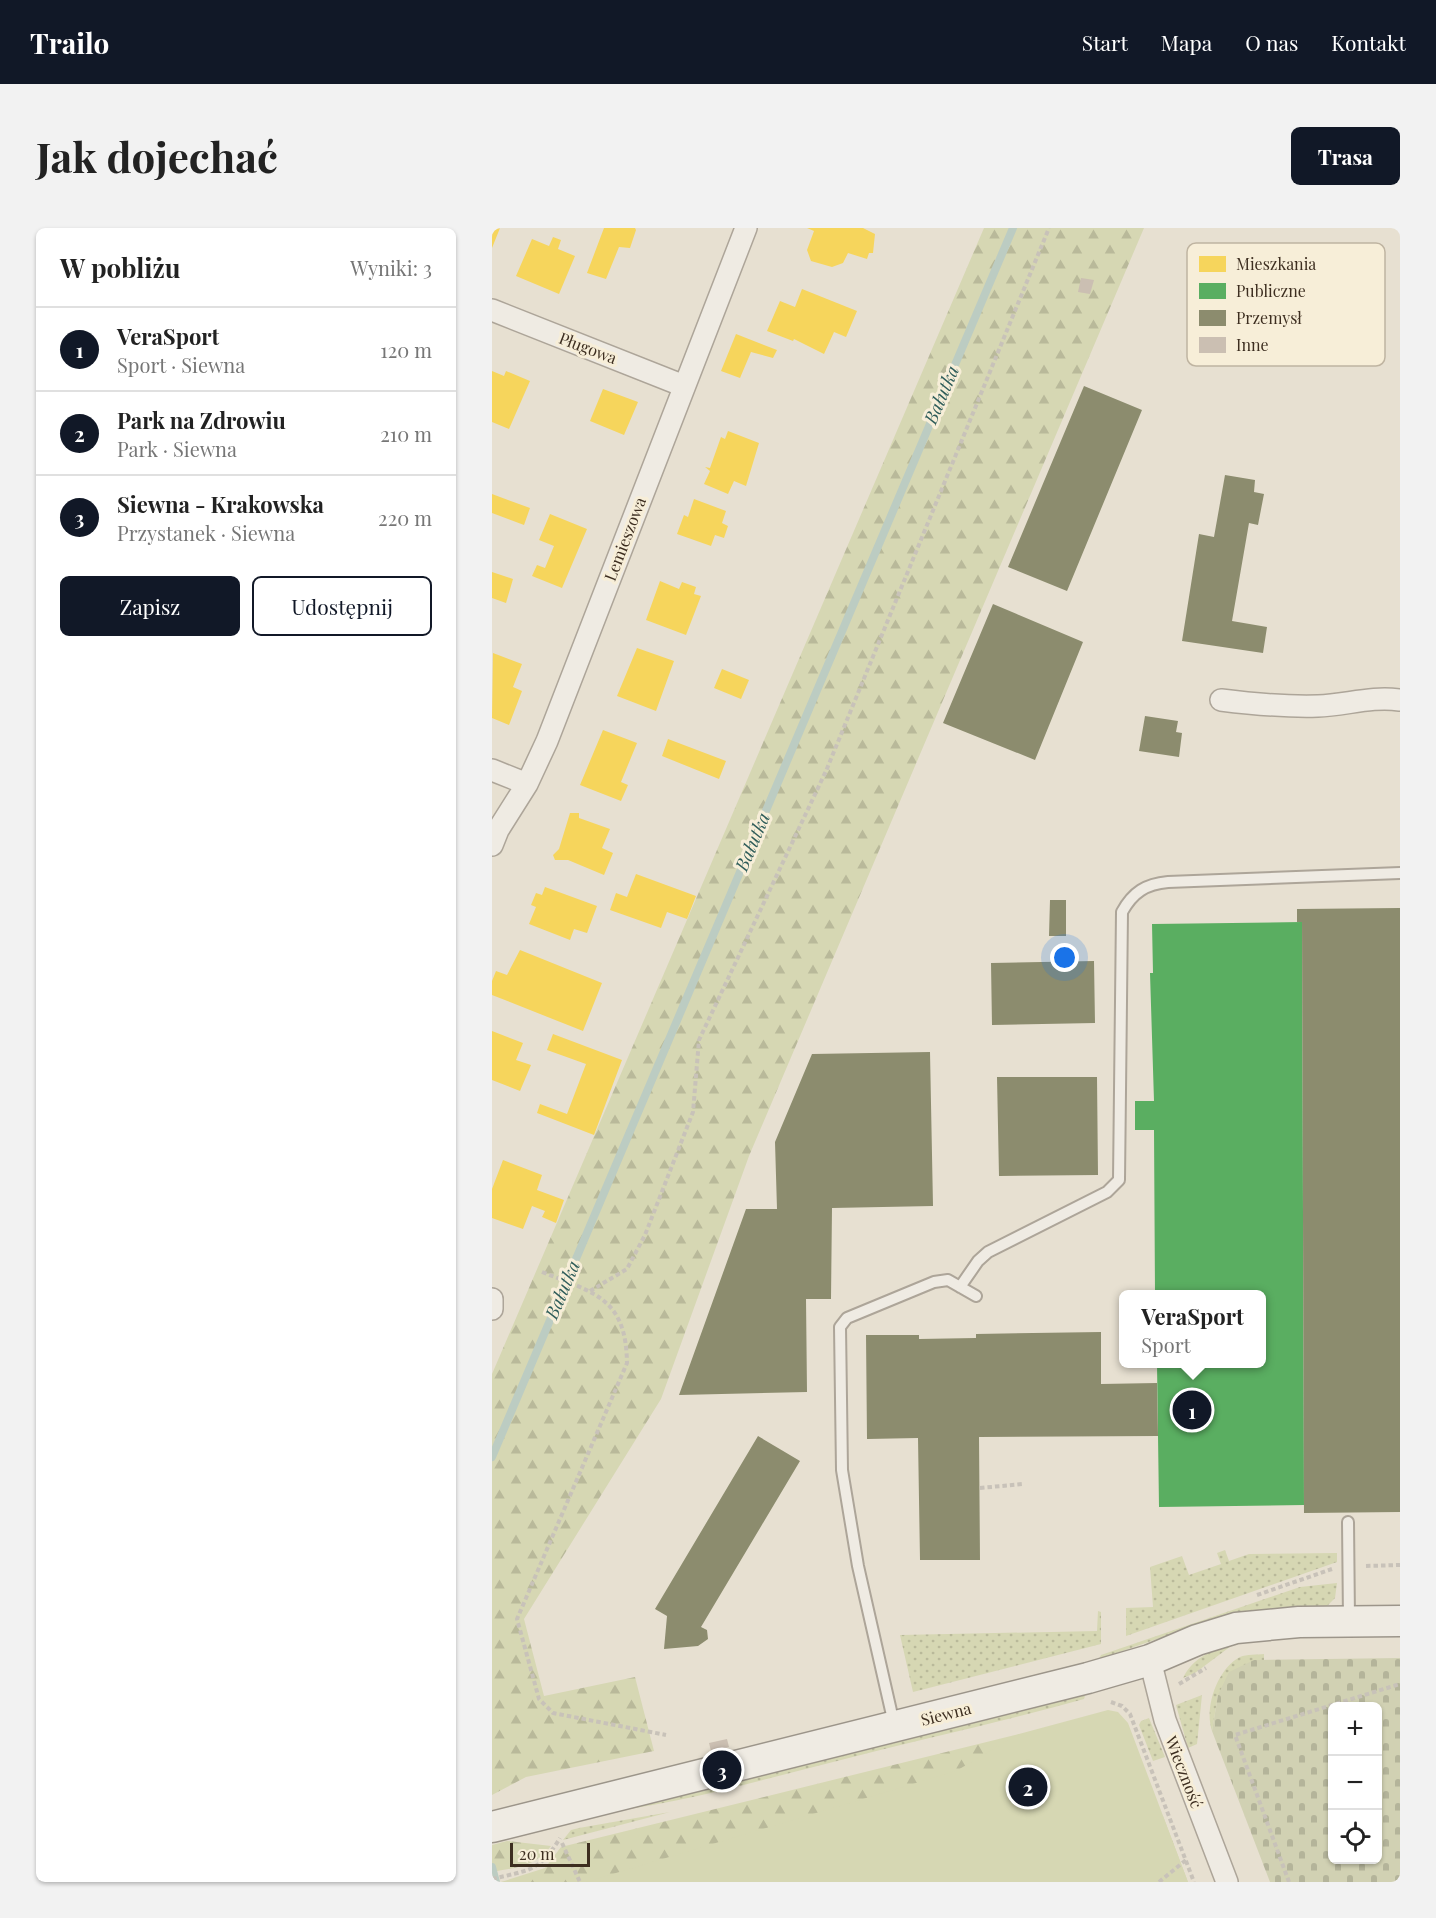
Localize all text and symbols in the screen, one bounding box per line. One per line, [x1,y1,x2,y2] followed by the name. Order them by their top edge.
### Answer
[30,24,109,61] text: Trailo
[1082,28,1128,56] text: Start
[1161,28,1212,56] text: Mapa
[1245,28,1298,56] text: O nas
[1331,28,1406,56] text: Kontakt
[1291,127,1400,185] button: Trasa
[36,128,278,184] text: Jak dojechać
[1187,243,1385,366] legend
[60,250,181,285] text: W pobliżu
[1236,253,1316,274] text: Mieszkania
[350,254,432,281] text: Wyniki: 3
[1236,280,1306,301] text: Publiczne
[1236,307,1302,328] text: Przemysł
[117,321,219,351] text: VeraSport
[556,327,620,368] street label: Pługowa
[1236,334,1269,355] text: Inne
[76,336,83,363] text: 1
[380,336,432,363] text: 120 m
[117,351,245,378] text: Sport · Siewna
[918,362,964,428] water label: Bałutka
[117,405,286,435] text: Park na Zdrowiu
[74,420,85,447] text: 2
[380,420,432,447] text: 210 m
[117,435,237,462] text: Park · Siewna
[117,489,324,519] text: Siewna - Krakowska
[599,494,650,584] street label: Lemieszowa
[75,504,84,531] text: 3
[378,504,432,531] text: 220 m
[117,519,295,546] text: Przystanek · Siewna
[60,576,240,636] button: Zapisz
[252,576,432,636] button: Udostępnij
[729,809,775,875] water label: Bałutka
[1050,943,1079,972] your location
[539,1257,585,1323] water label: Bałutka
[1119,1290,1266,1368] popup
[1141,1301,1244,1331] text: VeraSport
[1141,1331,1191,1358] text: Sport
[1172,1388,1212,1432] pin: 1
[918,1697,973,1730] street label: Siewna
[1328,1702,1382,1864] map controls
[1328,1702,1382,1756] button: +
[1161,1732,1208,1811] street label: Wieczność
[702,1748,742,1792] pin: 3
[1328,1756,1382,1810] button: −
[1008,1764,1048,1810] pin: 2
[1328,1810,1382,1864] button: locate
[510,1840,590,1868] scale bar
[519,1843,554,1864] text: 20 m

